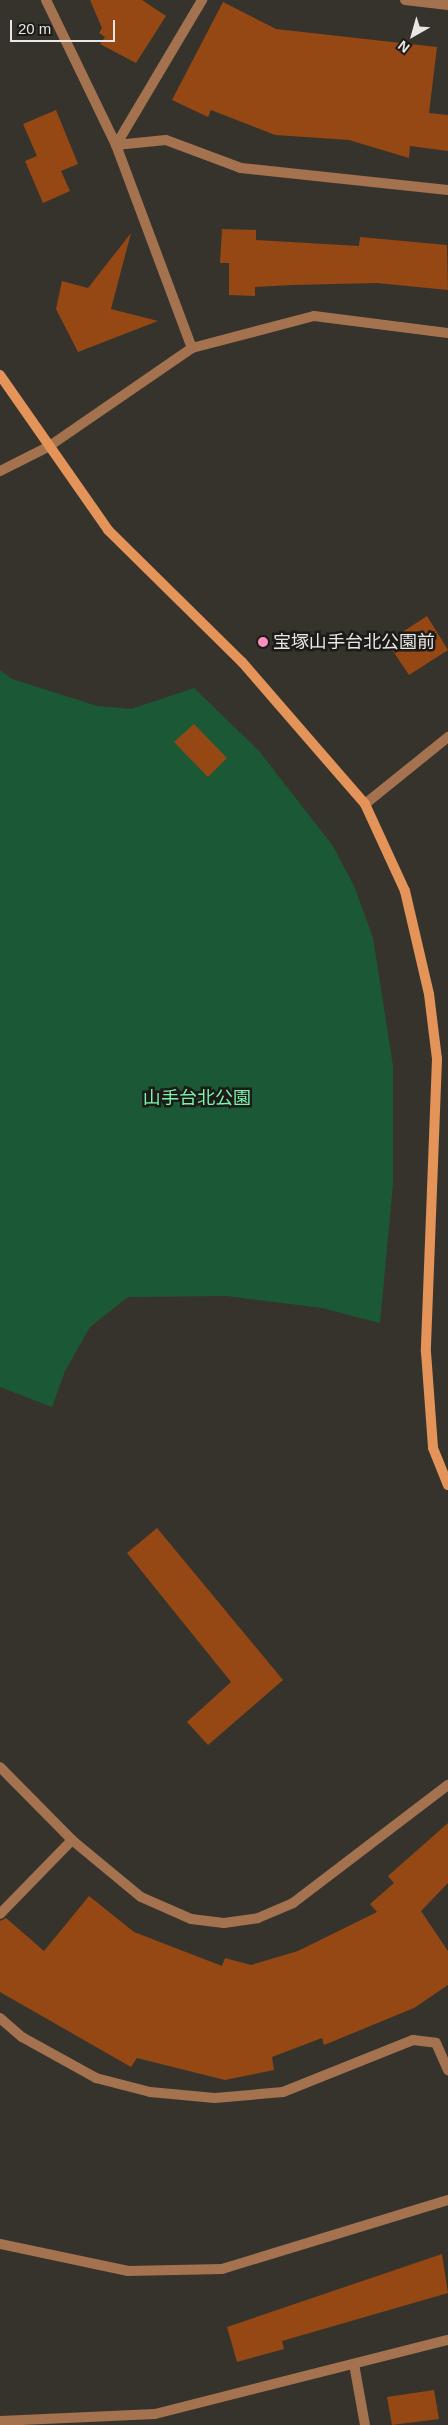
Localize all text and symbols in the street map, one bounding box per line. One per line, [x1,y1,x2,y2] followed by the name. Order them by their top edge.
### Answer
[12,10,118,42] scale bar
[388,10,438,60] north arrow
[18,20,51,37] text: 20 m
[395,37,413,56] text: N
[273,631,435,653] place label: 宝塚山手台北公園前
[257,636,269,648] marker: 宝塚山手台北公園前
[143,1087,251,1109] park label: 山手台北公園

